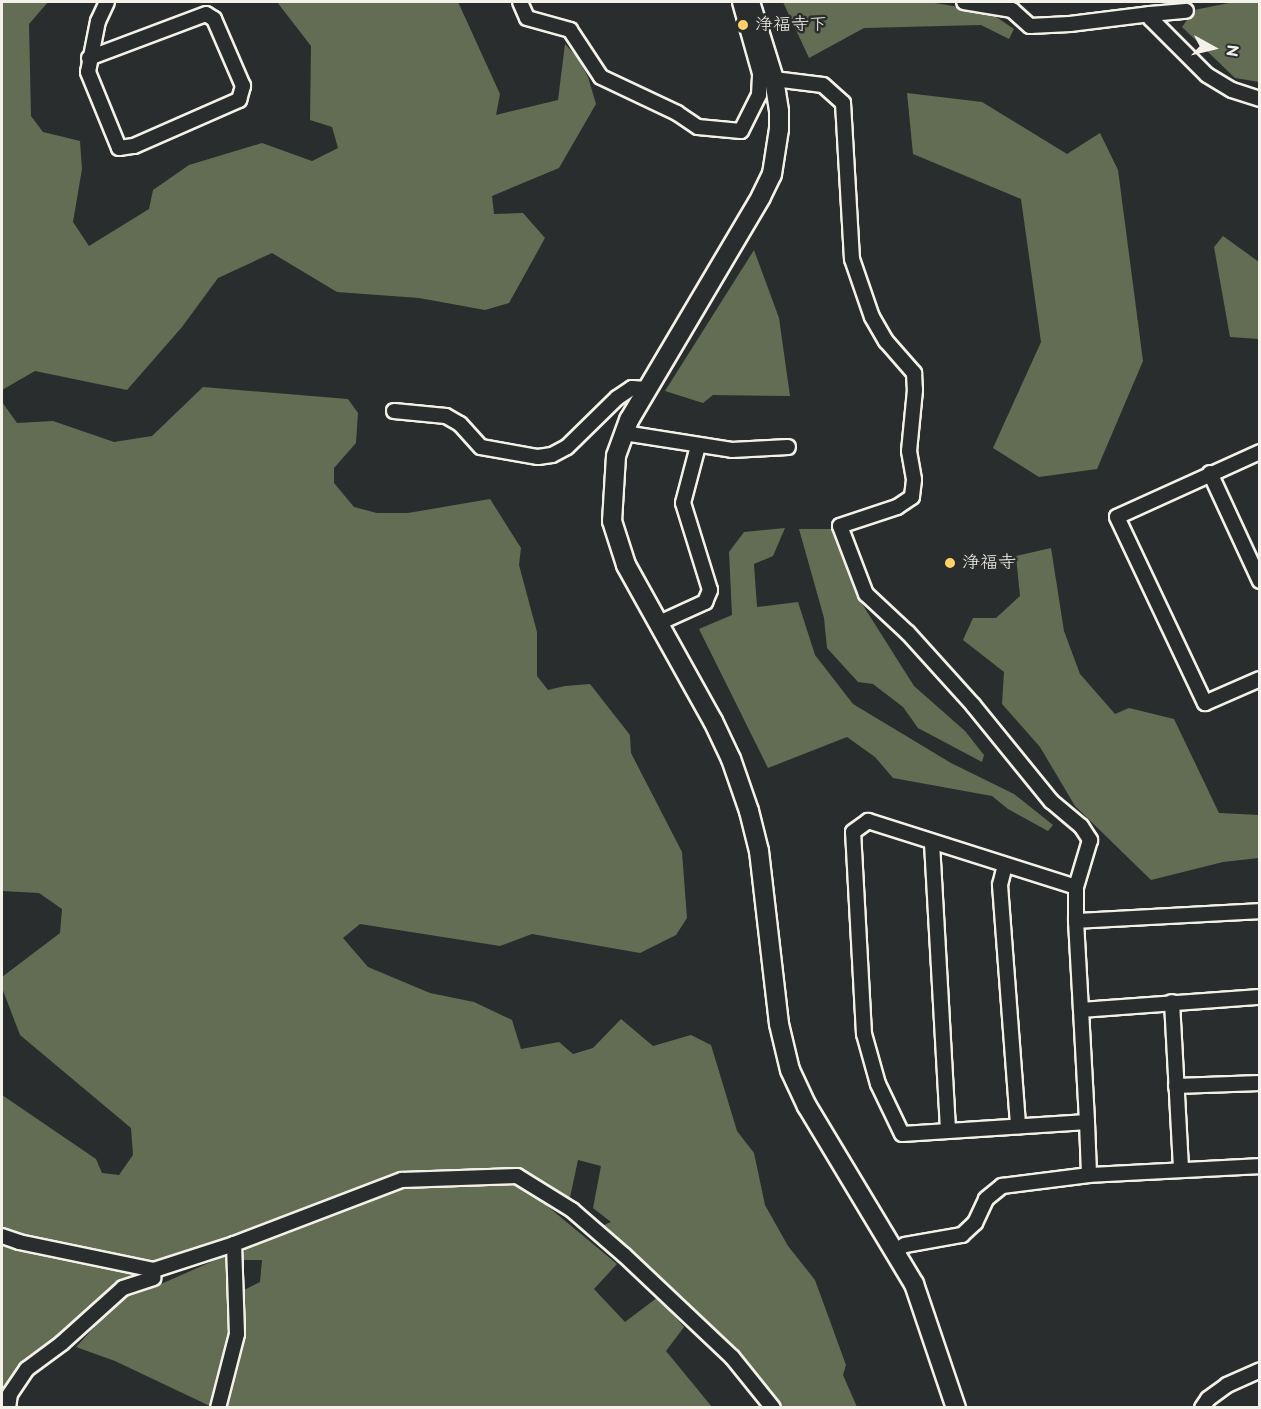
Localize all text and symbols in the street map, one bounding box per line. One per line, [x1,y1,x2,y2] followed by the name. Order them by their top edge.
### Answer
[755,14,827,36] place label: 浄福寺下
[736,18,750,32] marker: 浄福寺下
[1183,18,1243,78] north arrow
[1221,43,1242,58] text: N
[962,552,1016,574] place label: 浄福寺
[943,556,957,570] marker: 浄福寺

